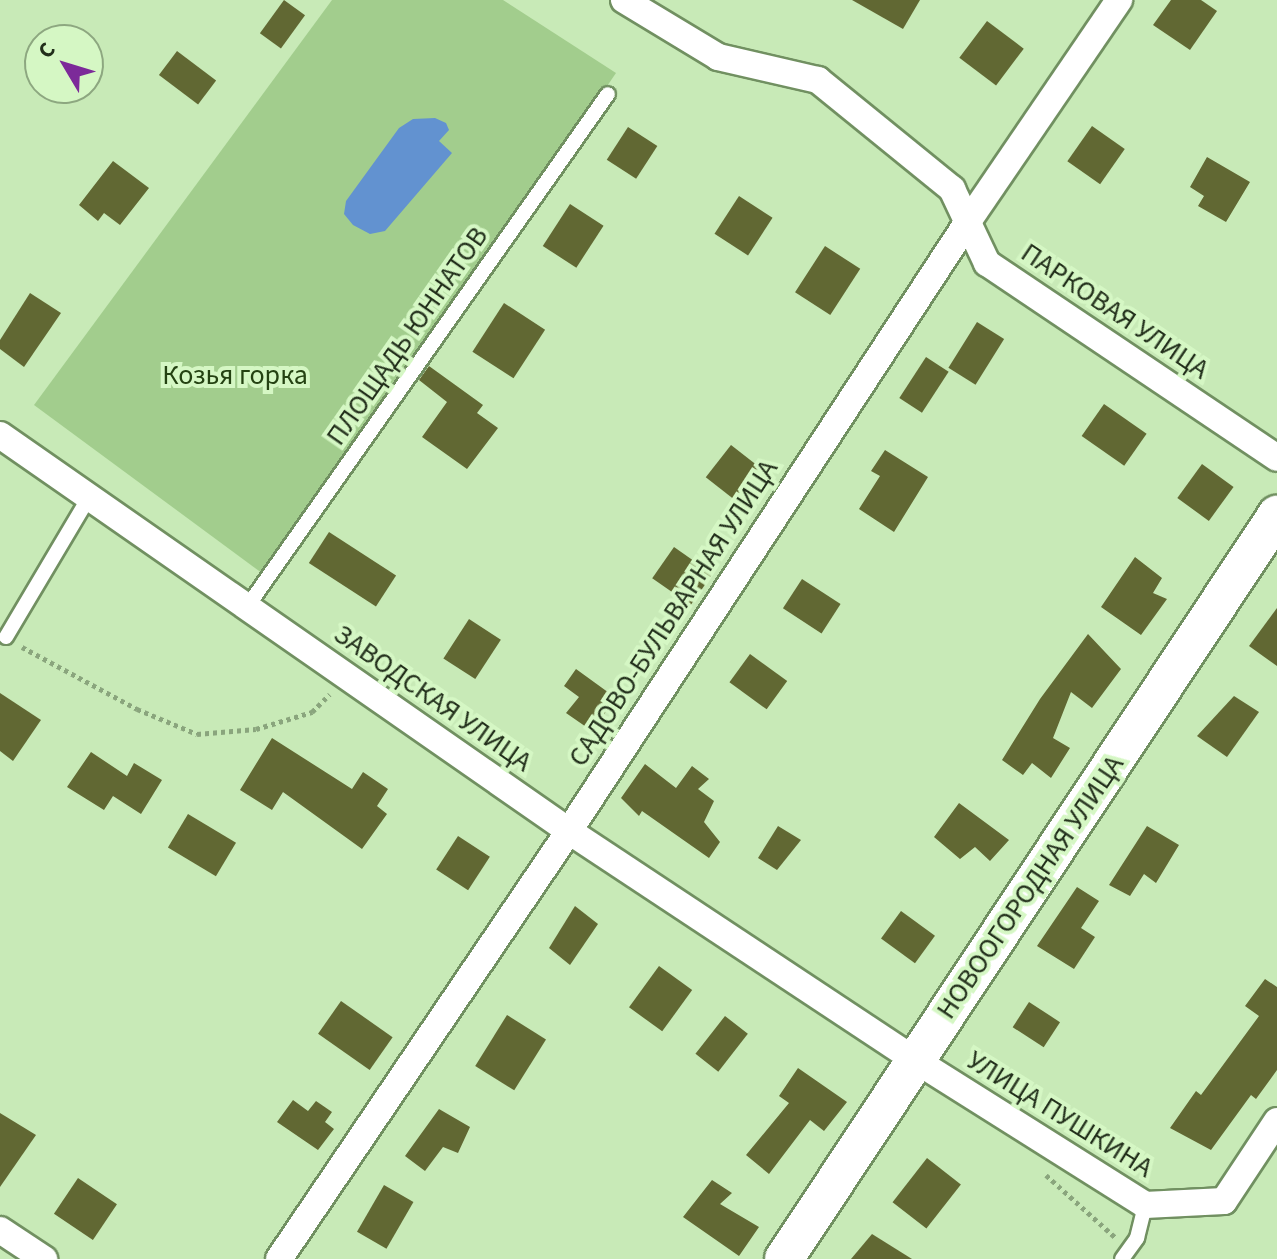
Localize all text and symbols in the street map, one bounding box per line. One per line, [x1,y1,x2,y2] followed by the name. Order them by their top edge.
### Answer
[24,24,104,104] north arrow
[30,36,63,65] text: С
[319,220,495,452] street label: ПЛОЩАДЬ ЮННАТОВ
[1015,236,1215,386] street label: ПАРКОВАЯ УЛИЦА
[162,358,308,392] park label: Козья горка
[561,453,785,773] street label: САДОВО-БУЛЬВАРНАЯ УЛИЦА
[328,617,538,779] street label: ЗАВОДСКАЯ УЛИЦА
[929,749,1131,1025] street label: НОВООГОРОДНАЯ УЛИЦА
[961,1043,1159,1185] street label: УЛИЦА ПУШКИНА

